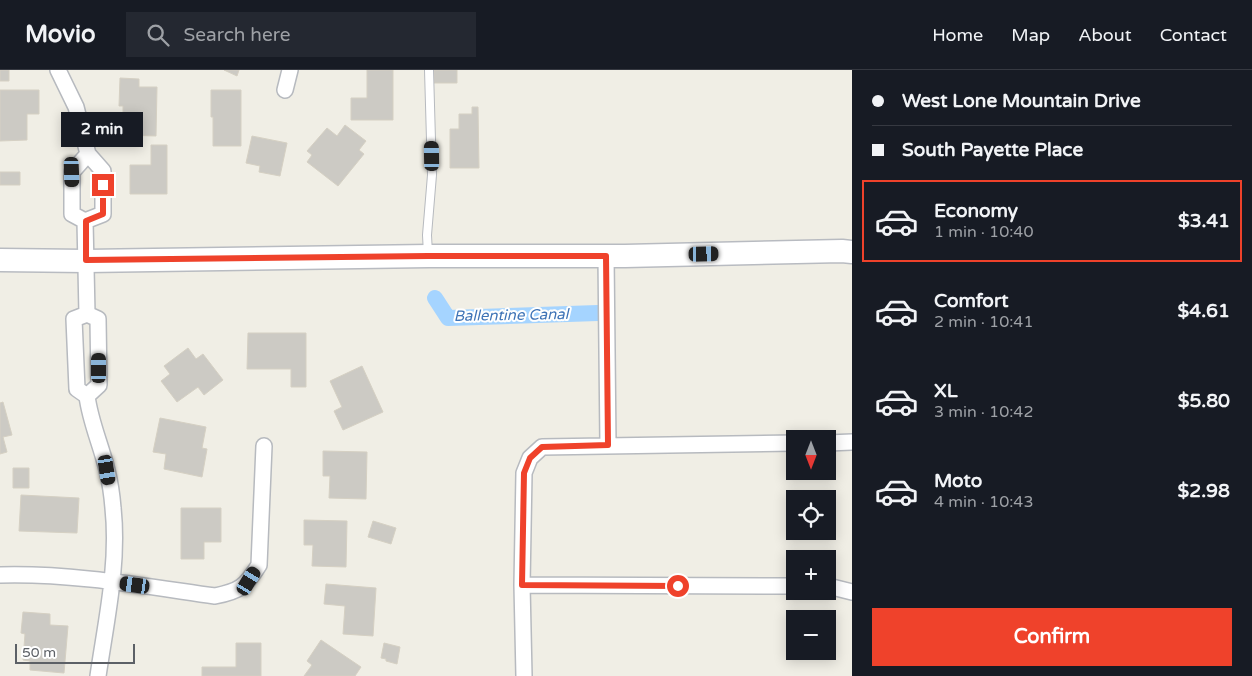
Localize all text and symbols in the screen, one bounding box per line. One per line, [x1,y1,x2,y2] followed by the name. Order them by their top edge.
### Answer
[126,12,476,57] search box
[25,20,96,49] text: Movio
[144,21,172,49] icon: search
[184,24,290,46] text: Search here
[932,24,983,46] text: Home
[1011,24,1050,46] text: Map
[1078,24,1132,46] text: About
[1160,24,1227,46] text: Contact
[902,90,1141,112] text: West Lone Mountain Drive
[62,112,144,148] callout: 2 min
[81,119,123,139] text: 2 min
[902,139,1083,161] text: South Payette Place
[424,141,439,171] car
[63,157,80,187] car
[92,174,114,196] route end
[874,199,919,244] icon: car
[934,200,1018,222] text: Economy
[1178,210,1230,232] text: $3.41
[934,222,1033,242] text: 1 min · 10:40
[688,246,719,262] car
[874,289,919,334] icon: car
[934,290,1008,312] text: Comfort
[1178,300,1230,322] text: $4.61
[453,305,571,325] water label: Ballentine Canal
[934,312,1033,332] text: 2 min · 10:41
[91,353,106,383] car
[874,379,919,424] icon: car
[934,380,958,402] text: XL
[1178,390,1230,412] text: $5.80
[934,402,1033,422] text: 3 min · 10:42
[786,430,836,480] north arrow
[786,430,836,660] map controls
[97,454,116,486] car
[874,469,919,514] icon: car
[934,470,982,492] text: Moto
[1178,480,1230,502] text: $2.98
[786,490,836,540] button: locate
[934,492,1033,512] text: 4 min · 10:43
[786,550,836,600] button: +
[234,564,263,598] car
[119,575,150,595] car
[667,575,689,597] route start
[872,608,1232,666] button: Confirm
[786,610,836,660] button: −
[15,641,135,664] scale bar
[22,644,56,661] text: 50 m

